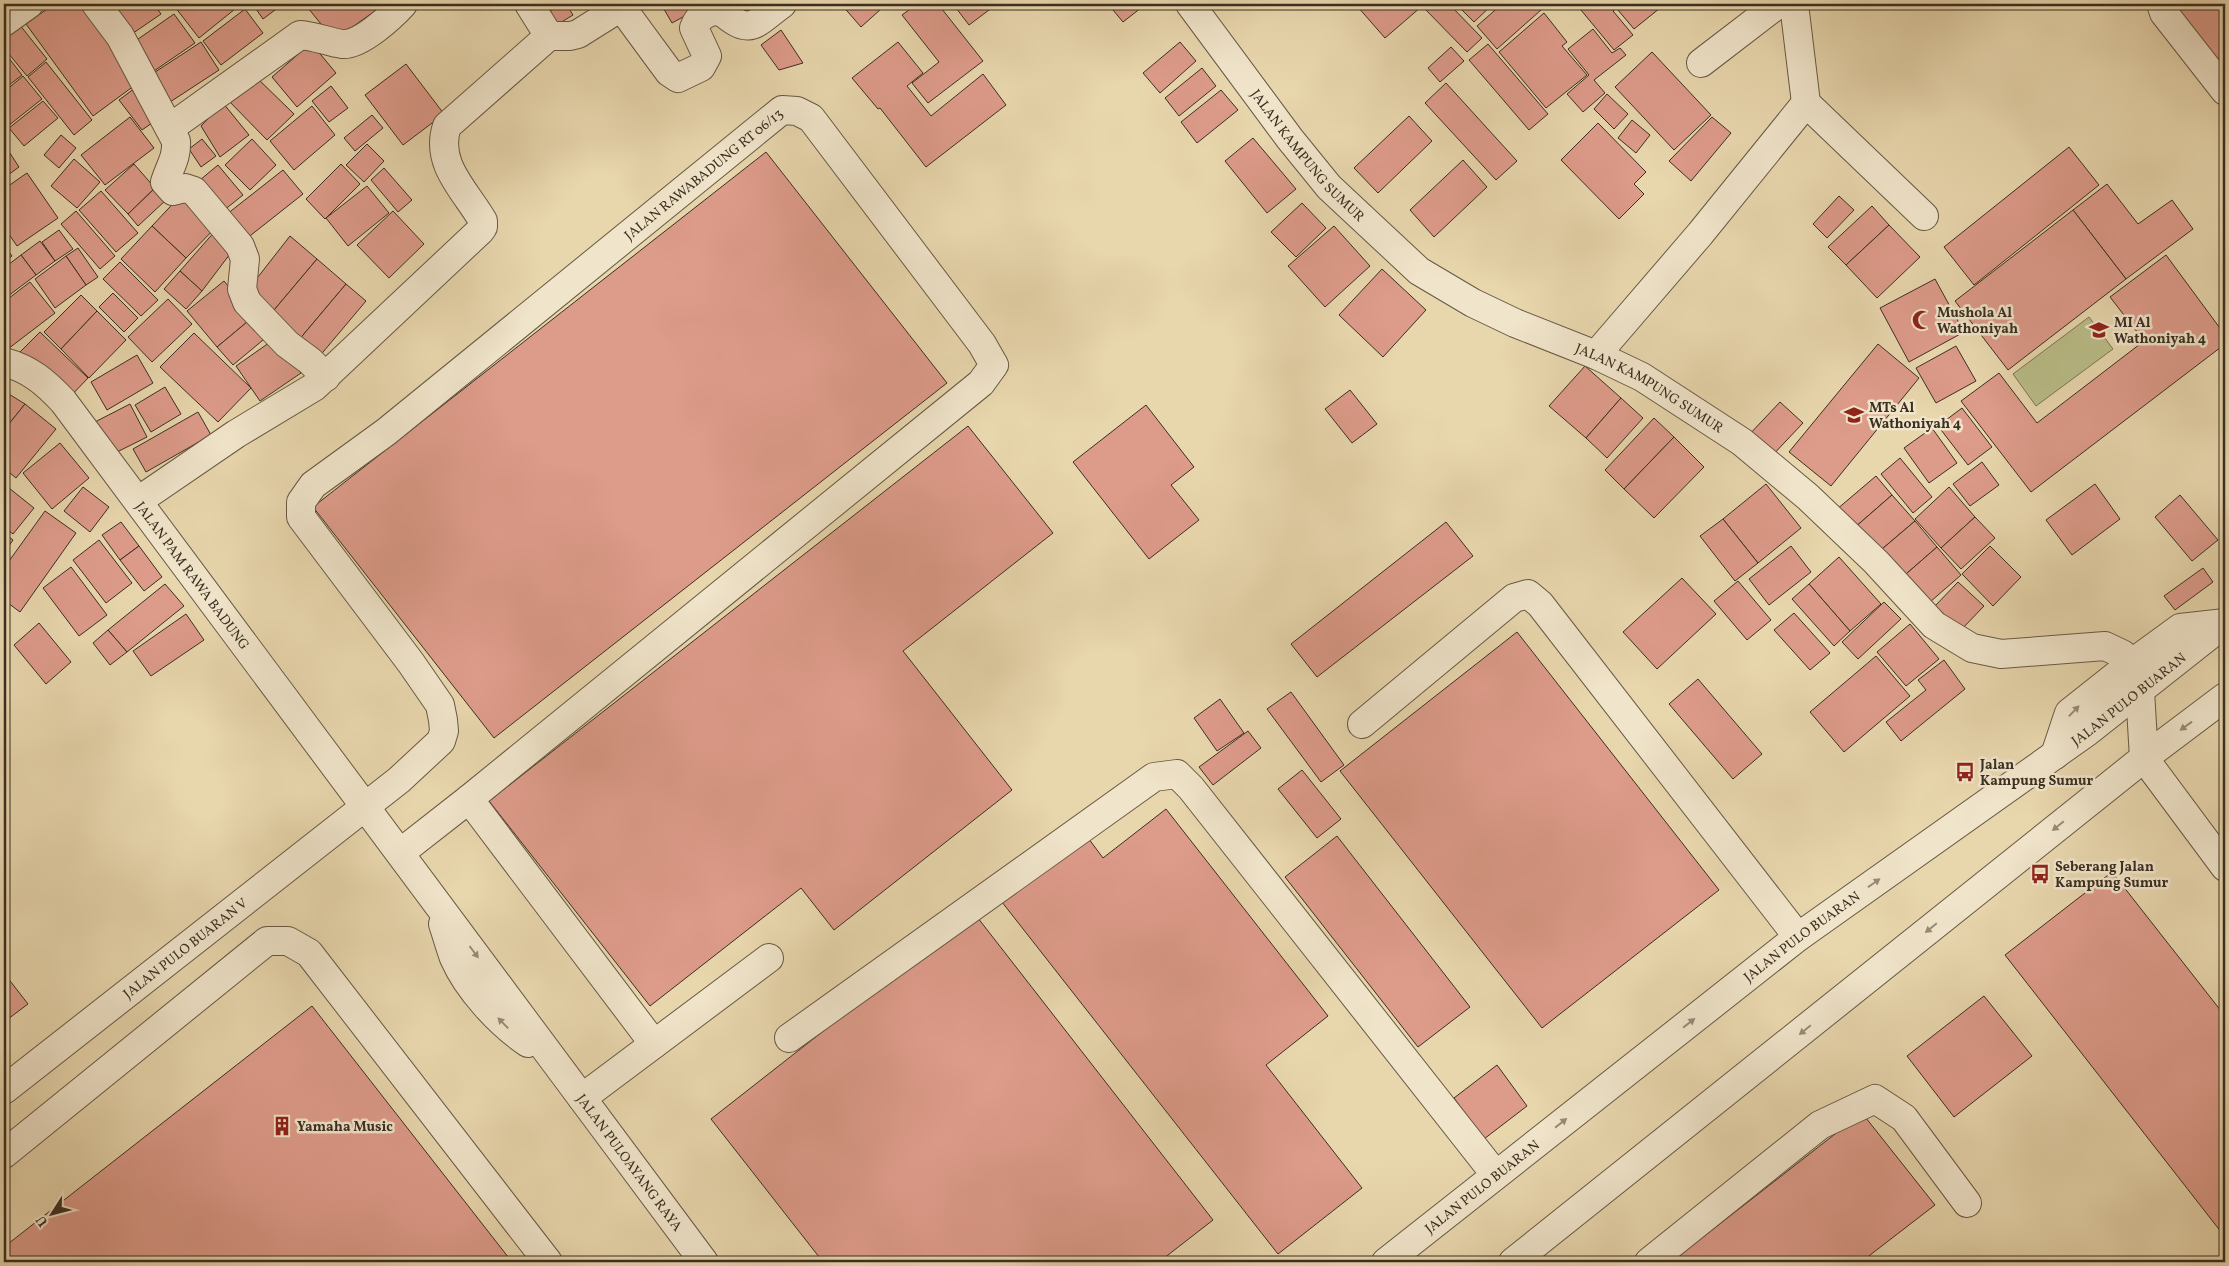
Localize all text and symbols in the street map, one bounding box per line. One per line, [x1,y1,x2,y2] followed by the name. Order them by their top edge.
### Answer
[1245,86,1369,227] street label: JALAN KAMPUNG SUMUR
[621,105,788,245] street label: JALAN RAWABADUNG RT 06/13
[1937,304,2018,339] place label: Mushola Al Wathoniyah
[1911,309,1933,331] mosque icon: Mushola Al Wathoniyah
[2114,314,2207,349] place label: MI Al Wathoniyah 4
[2088,319,2110,341] school or university icon: MI Al Wathoniyah 4
[1572,340,1727,439] street label: JALAN KAMPUNG SUMUR
[1869,399,1962,434] place label: MTs Al Wathoniyah 4
[1843,404,1865,426] school or university icon: MTs Al Wathoniyah 4
[130,498,253,654] street label: JALAN PAM RAWA BADUNG
[2068,649,2191,751] street label: JALAN PULO BUARAN
[2068,705,2080,717] one-way arrow
[2179,721,2193,731] one-way arrow
[1979,756,2094,791] place label: Jalan Kampung Sumur
[1954,761,1976,783] bus stop icon: Jalan Kampung Sumur
[2052,821,2065,832] one-way arrow
[2055,858,2169,893] place label: Seberang Jalan Kampung Sumur
[2029,863,2051,885] bus stop icon: Seberang Jalan Kampung Sumur
[1868,878,1881,888] one-way arrow
[1740,888,1865,987] street label: JALAN PULO BUARAN
[120,894,252,1004] street label: JALAN PULO BUARAN V
[1925,922,1938,933] one-way arrow
[469,945,479,959] one-way arrow
[497,1017,509,1029] one-way arrow
[1682,1017,1695,1028] one-way arrow
[1799,1024,1812,1035] one-way arrow
[571,1091,686,1236] street label: JALAN PULOAYANG RAYA
[271,1115,293,1137] building icon: Yamaha Music
[1554,1117,1567,1128] one-way arrow
[297,1118,393,1137] place label: Yamaha Music
[1421,1136,1544,1239] street label: JALAN PULO BUARAN
[28,1188,78,1238] north arrow
[32,1211,53,1230] text: U

